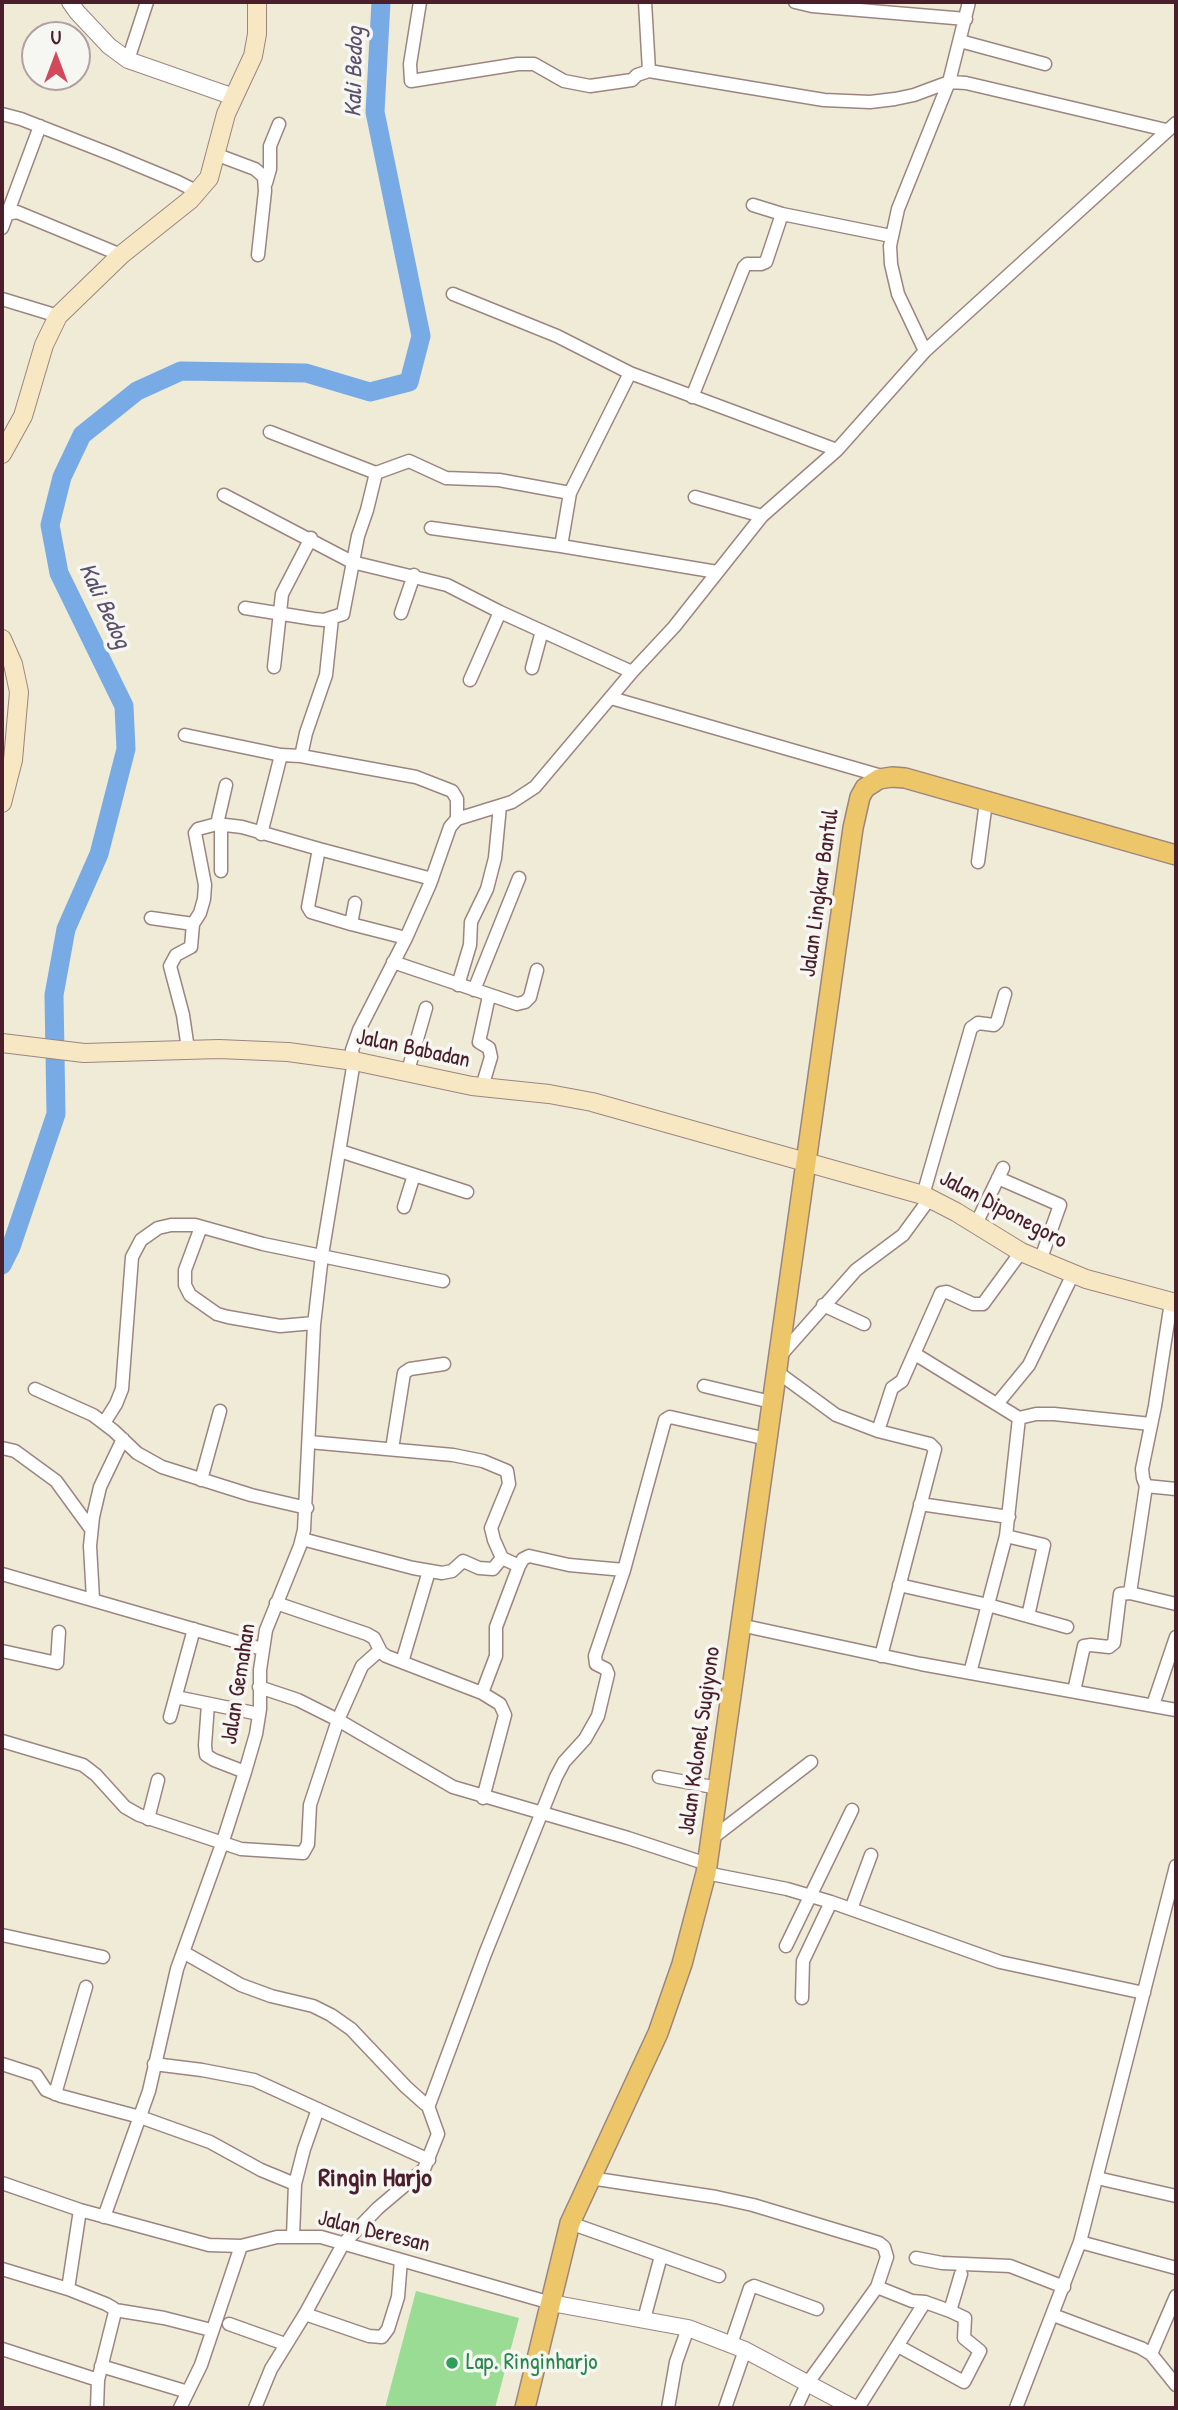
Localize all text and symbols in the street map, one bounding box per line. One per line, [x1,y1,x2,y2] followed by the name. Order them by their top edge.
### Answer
[21,21,91,91] north arrow
[51,24,61,50] text: U
[340,26,370,118] water label: Kali Bedog
[72,559,136,653] water label: Kali Bedog
[795,807,845,979] street label: Jalan Lingkar Bantul
[353,1023,473,1075] street label: Jalan Babadan
[934,1165,1072,1255] street label: Jalan Diponegoro
[216,1621,262,1747] street label: Jalan Gemahan
[673,1645,727,1837] street label: Jalan Kolonel Sugiyono
[318,2163,432,2195] district label: Ringin Harjo
[315,2205,433,2259] street label: Jalan Deresan
[466,2349,598,2377] place label: Lap. Ringinharjo
[444,2355,460,2371] marker: Lap. Ringinharjo

